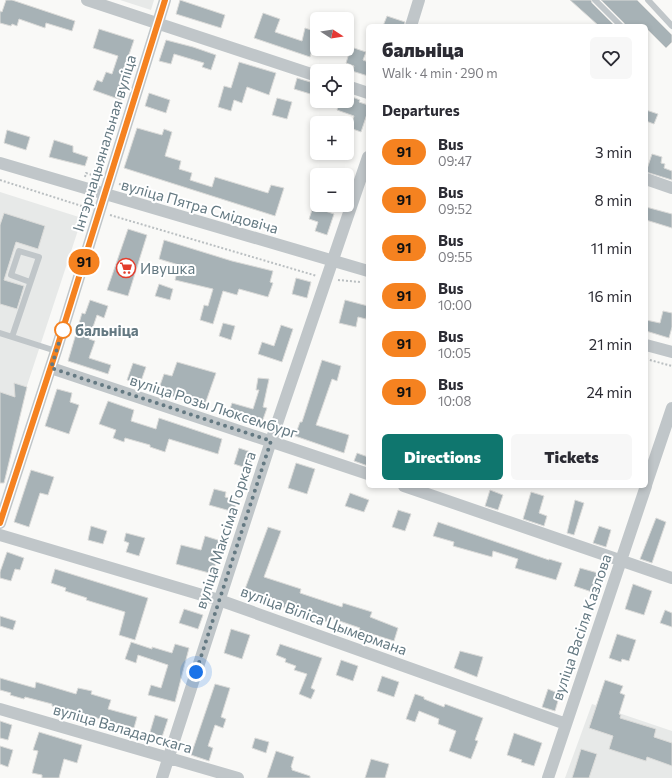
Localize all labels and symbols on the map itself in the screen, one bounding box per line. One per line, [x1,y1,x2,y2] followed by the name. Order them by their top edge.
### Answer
[310,12,354,56] north arrow
[69,52,139,234] street label: Інтэрнацыянальная вуліца
[119,175,281,237] street label: вуліца Пятра Смідовіча
[66,249,102,275] line badge: 91
[115,257,137,279] supermarket icon: Ивушка
[140,259,195,277] place label: Ивушка
[54,321,72,339] marker: бальніца
[75,321,139,339] place label: бальніца
[128,370,301,442] street label: вуліца Розы Люксембург
[191,449,259,611] street label: вуліца Максіма Горкага
[547,551,615,703] street label: вуліца Васіля Казлова
[238,582,410,658] street label: вуліца Віліса Цымермана
[186,662,206,682] your location
[51,700,195,756] street label: вуліца Валадарскага

